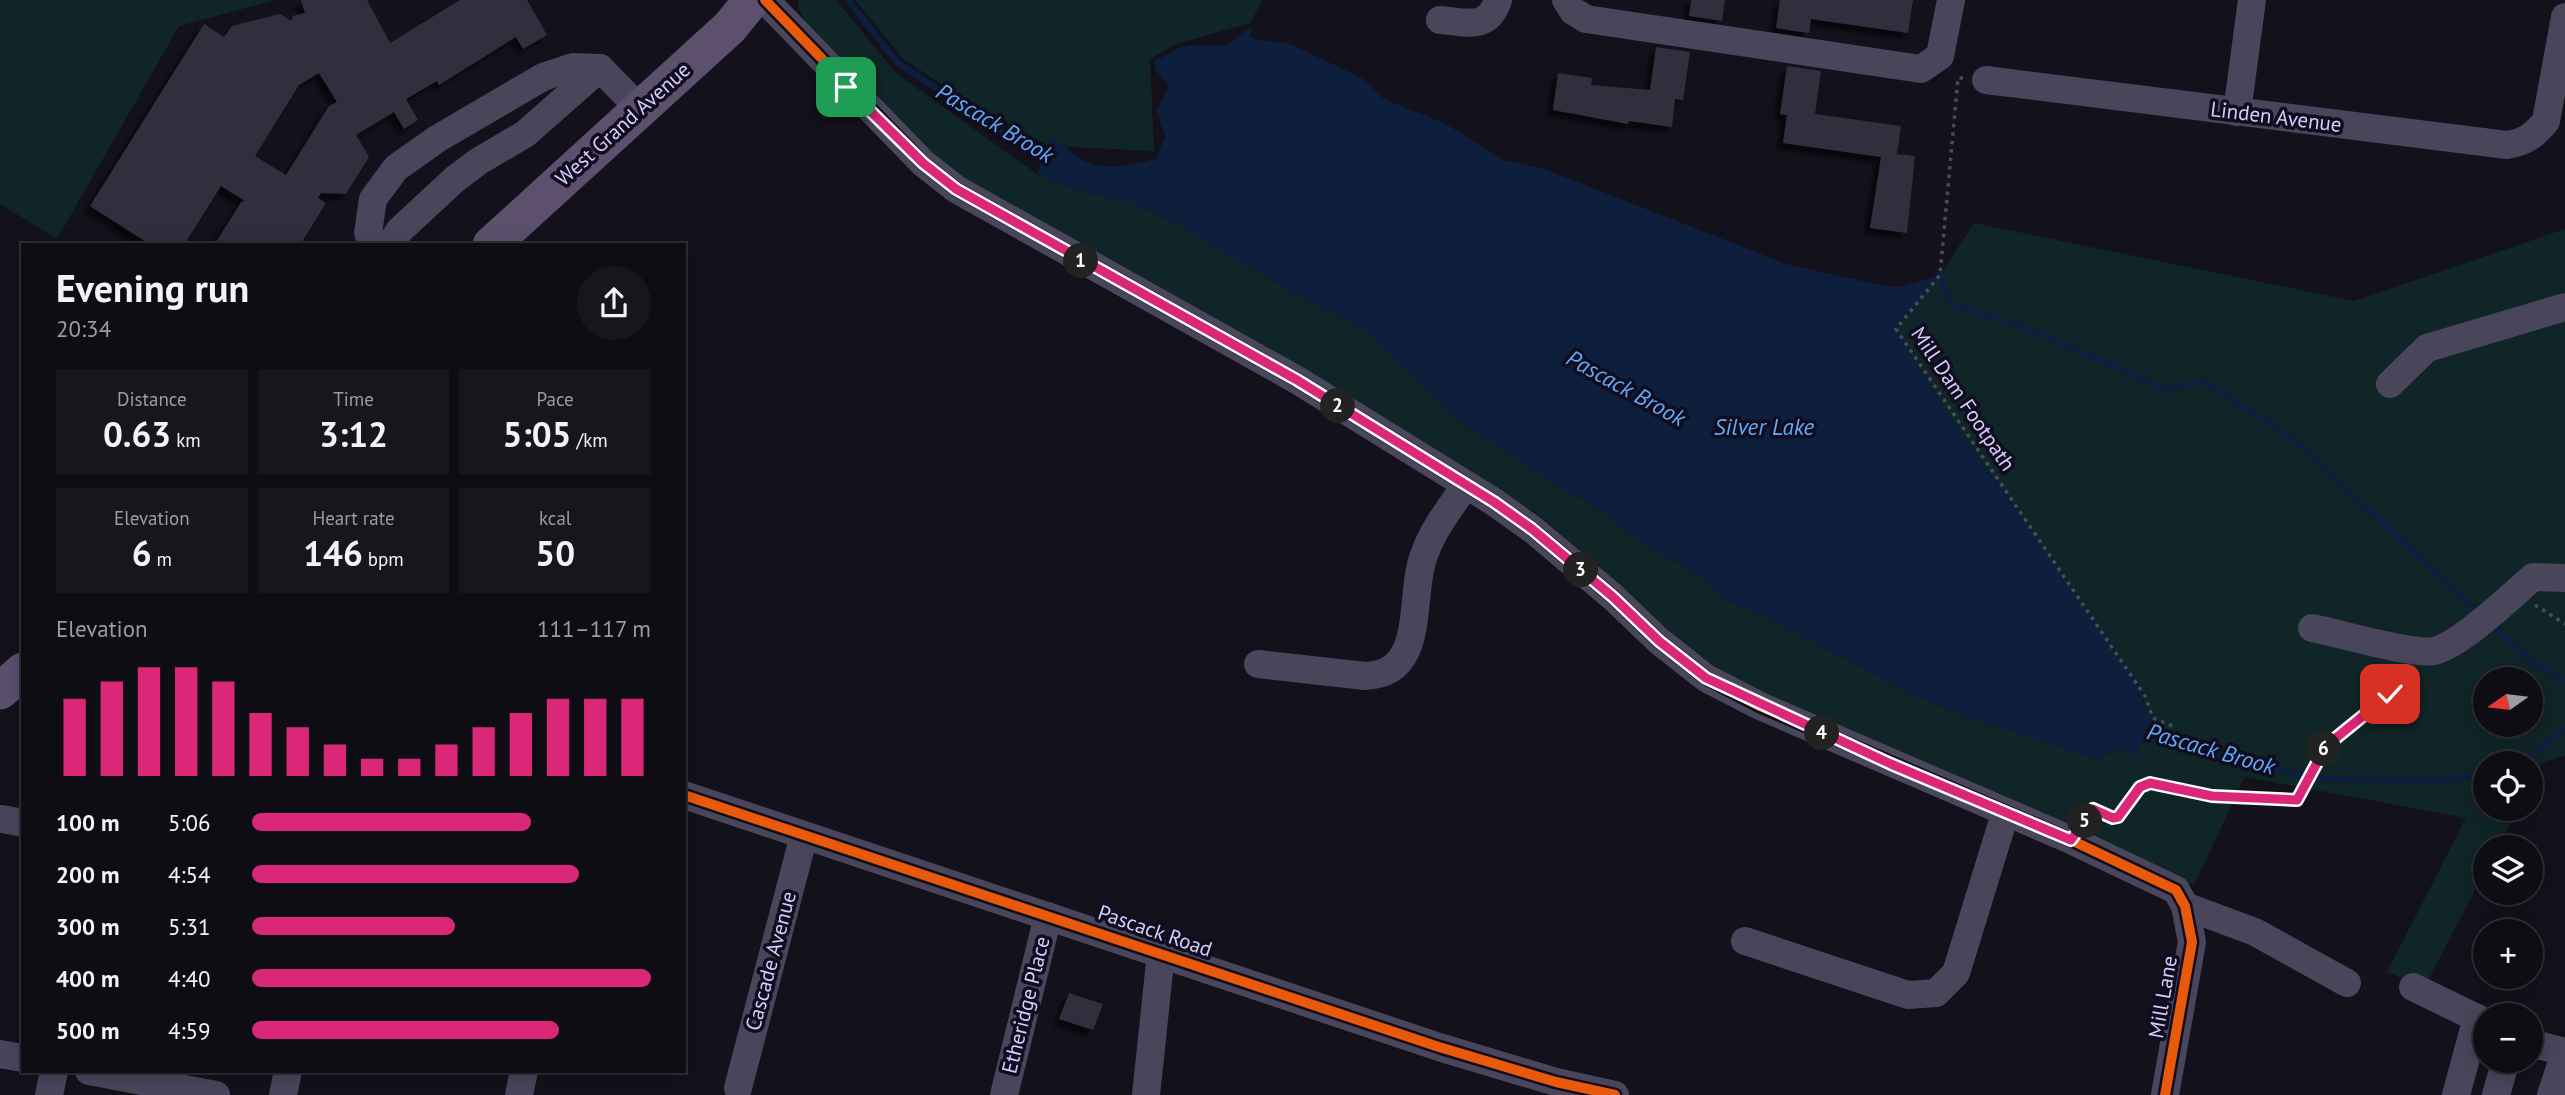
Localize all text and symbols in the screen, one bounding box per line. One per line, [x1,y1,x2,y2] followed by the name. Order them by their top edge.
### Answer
[550,56,696,191] street label: West Grand Avenue
[816,57,876,117] pin
[827,68,865,106] icon: arrive
[931,76,1061,170] water label: Pascack Brook
[2209,95,2343,138] street label: Linden Avenue
[1064,244,1098,278] pin: 1
[1075,248,1086,272] text: 1
[56,263,249,312] text: Evening run
[577,266,651,340] button: share
[56,314,111,343] text: 20:34
[1905,322,2022,476] street label: Mill Dam Footpath
[1562,343,1692,433] water label: Pascack Brook
[117,387,187,411] text: Distance
[333,387,374,411] text: Time
[537,387,574,411] text: Pace
[1320,388,1356,424] pin: 2
[1332,393,1343,417] text: 2
[103,411,171,457] text: 0.63
[319,411,388,457] text: 3:12
[503,411,571,457] text: 5:05
[1714,412,1814,441] water label: Silver Lake
[171,428,201,452] text: km
[571,428,608,452] text: /km
[114,506,190,530] text: Elevation
[312,506,395,530] text: Heart rate
[539,506,571,530] text: kcal
[132,530,152,576] text: 6
[303,530,363,576] text: 146
[535,530,575,576] text: 50
[152,547,172,571] text: m
[363,547,404,571] text: bpm
[1564,552,1598,588] pin: 3
[1575,557,1586,581] text: 3
[56,614,148,643] text: Elevation
[537,614,651,643] text: 111–117 m
[2360,664,2420,724] pin
[2473,667,2543,737] north arrow
[2473,667,2543,1073] map controls
[2371,675,2409,713] icon: check
[1804,716,1840,750] pin: 4
[2144,716,2280,781] water label: Pascack Brook
[1816,720,1827,744] text: 4
[2306,732,2342,766] pin: 6
[2318,736,2329,760] text: 6
[2473,751,2543,821] button: locate
[2068,804,2102,838] pin: 5
[56,808,119,837] text: 100 m
[168,808,211,837] text: 5:06
[2079,808,2090,832] text: 5
[2473,835,2543,905] button: layers
[56,860,119,889] text: 200 m
[168,860,211,889] text: 4:54
[739,888,802,1034] street label: Cascade Avenue
[1094,898,1216,963] street label: Pascack Road
[56,912,119,941] text: 300 m
[168,912,211,941] text: 5:31
[2473,919,2543,989] button: +
[995,934,1056,1076] street label: Etheridge Place
[2142,954,2183,1040] street label: Mill Lane
[56,964,119,993] text: 400 m
[168,964,211,993] text: 4:40
[2473,1003,2543,1073] button: −
[56,1016,119,1045] text: 500 m
[168,1016,211,1045] text: 4:59

